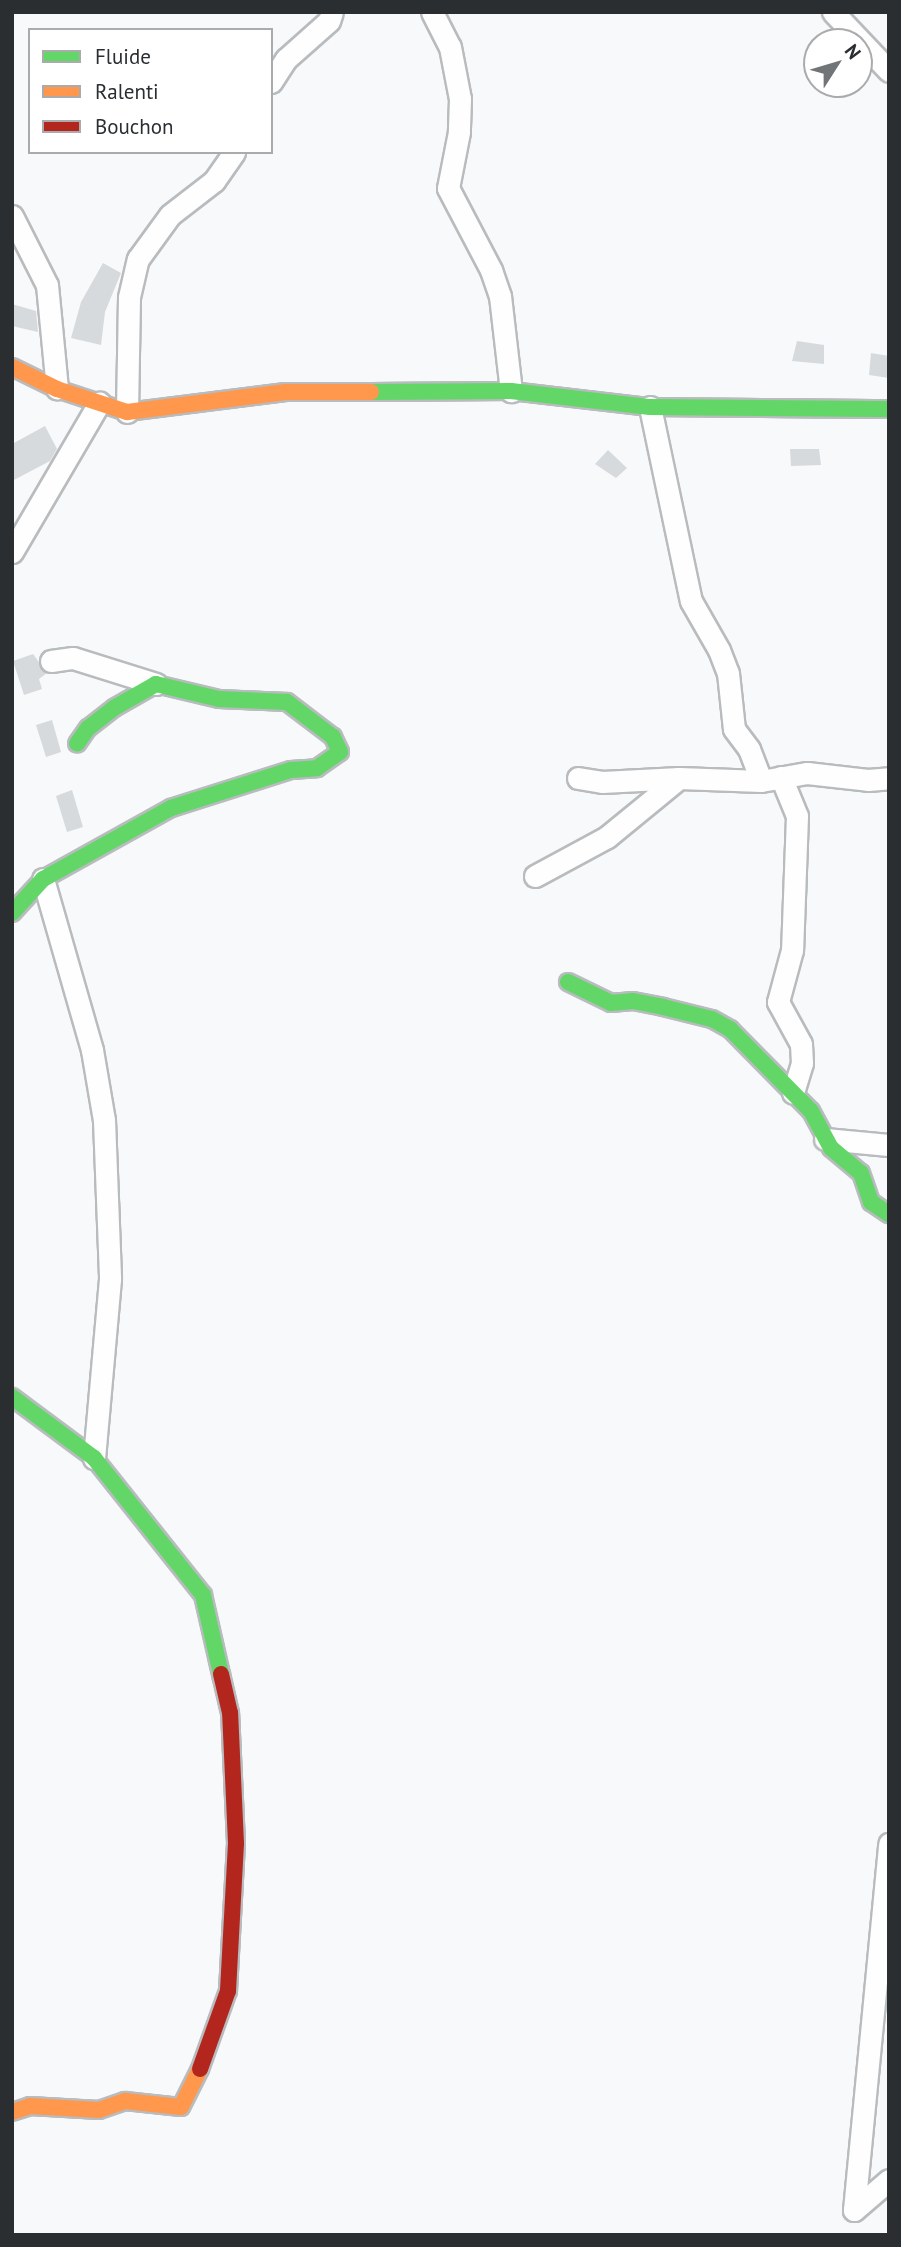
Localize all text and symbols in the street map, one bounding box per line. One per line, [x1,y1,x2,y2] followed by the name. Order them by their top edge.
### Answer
[28,28,273,154] legend
[803,28,873,98] north arrow
[840,39,867,64] text: N
[95,43,151,70] text: Fluide
[95,78,159,105] text: Ralenti
[95,113,174,140] text: Bouchon

